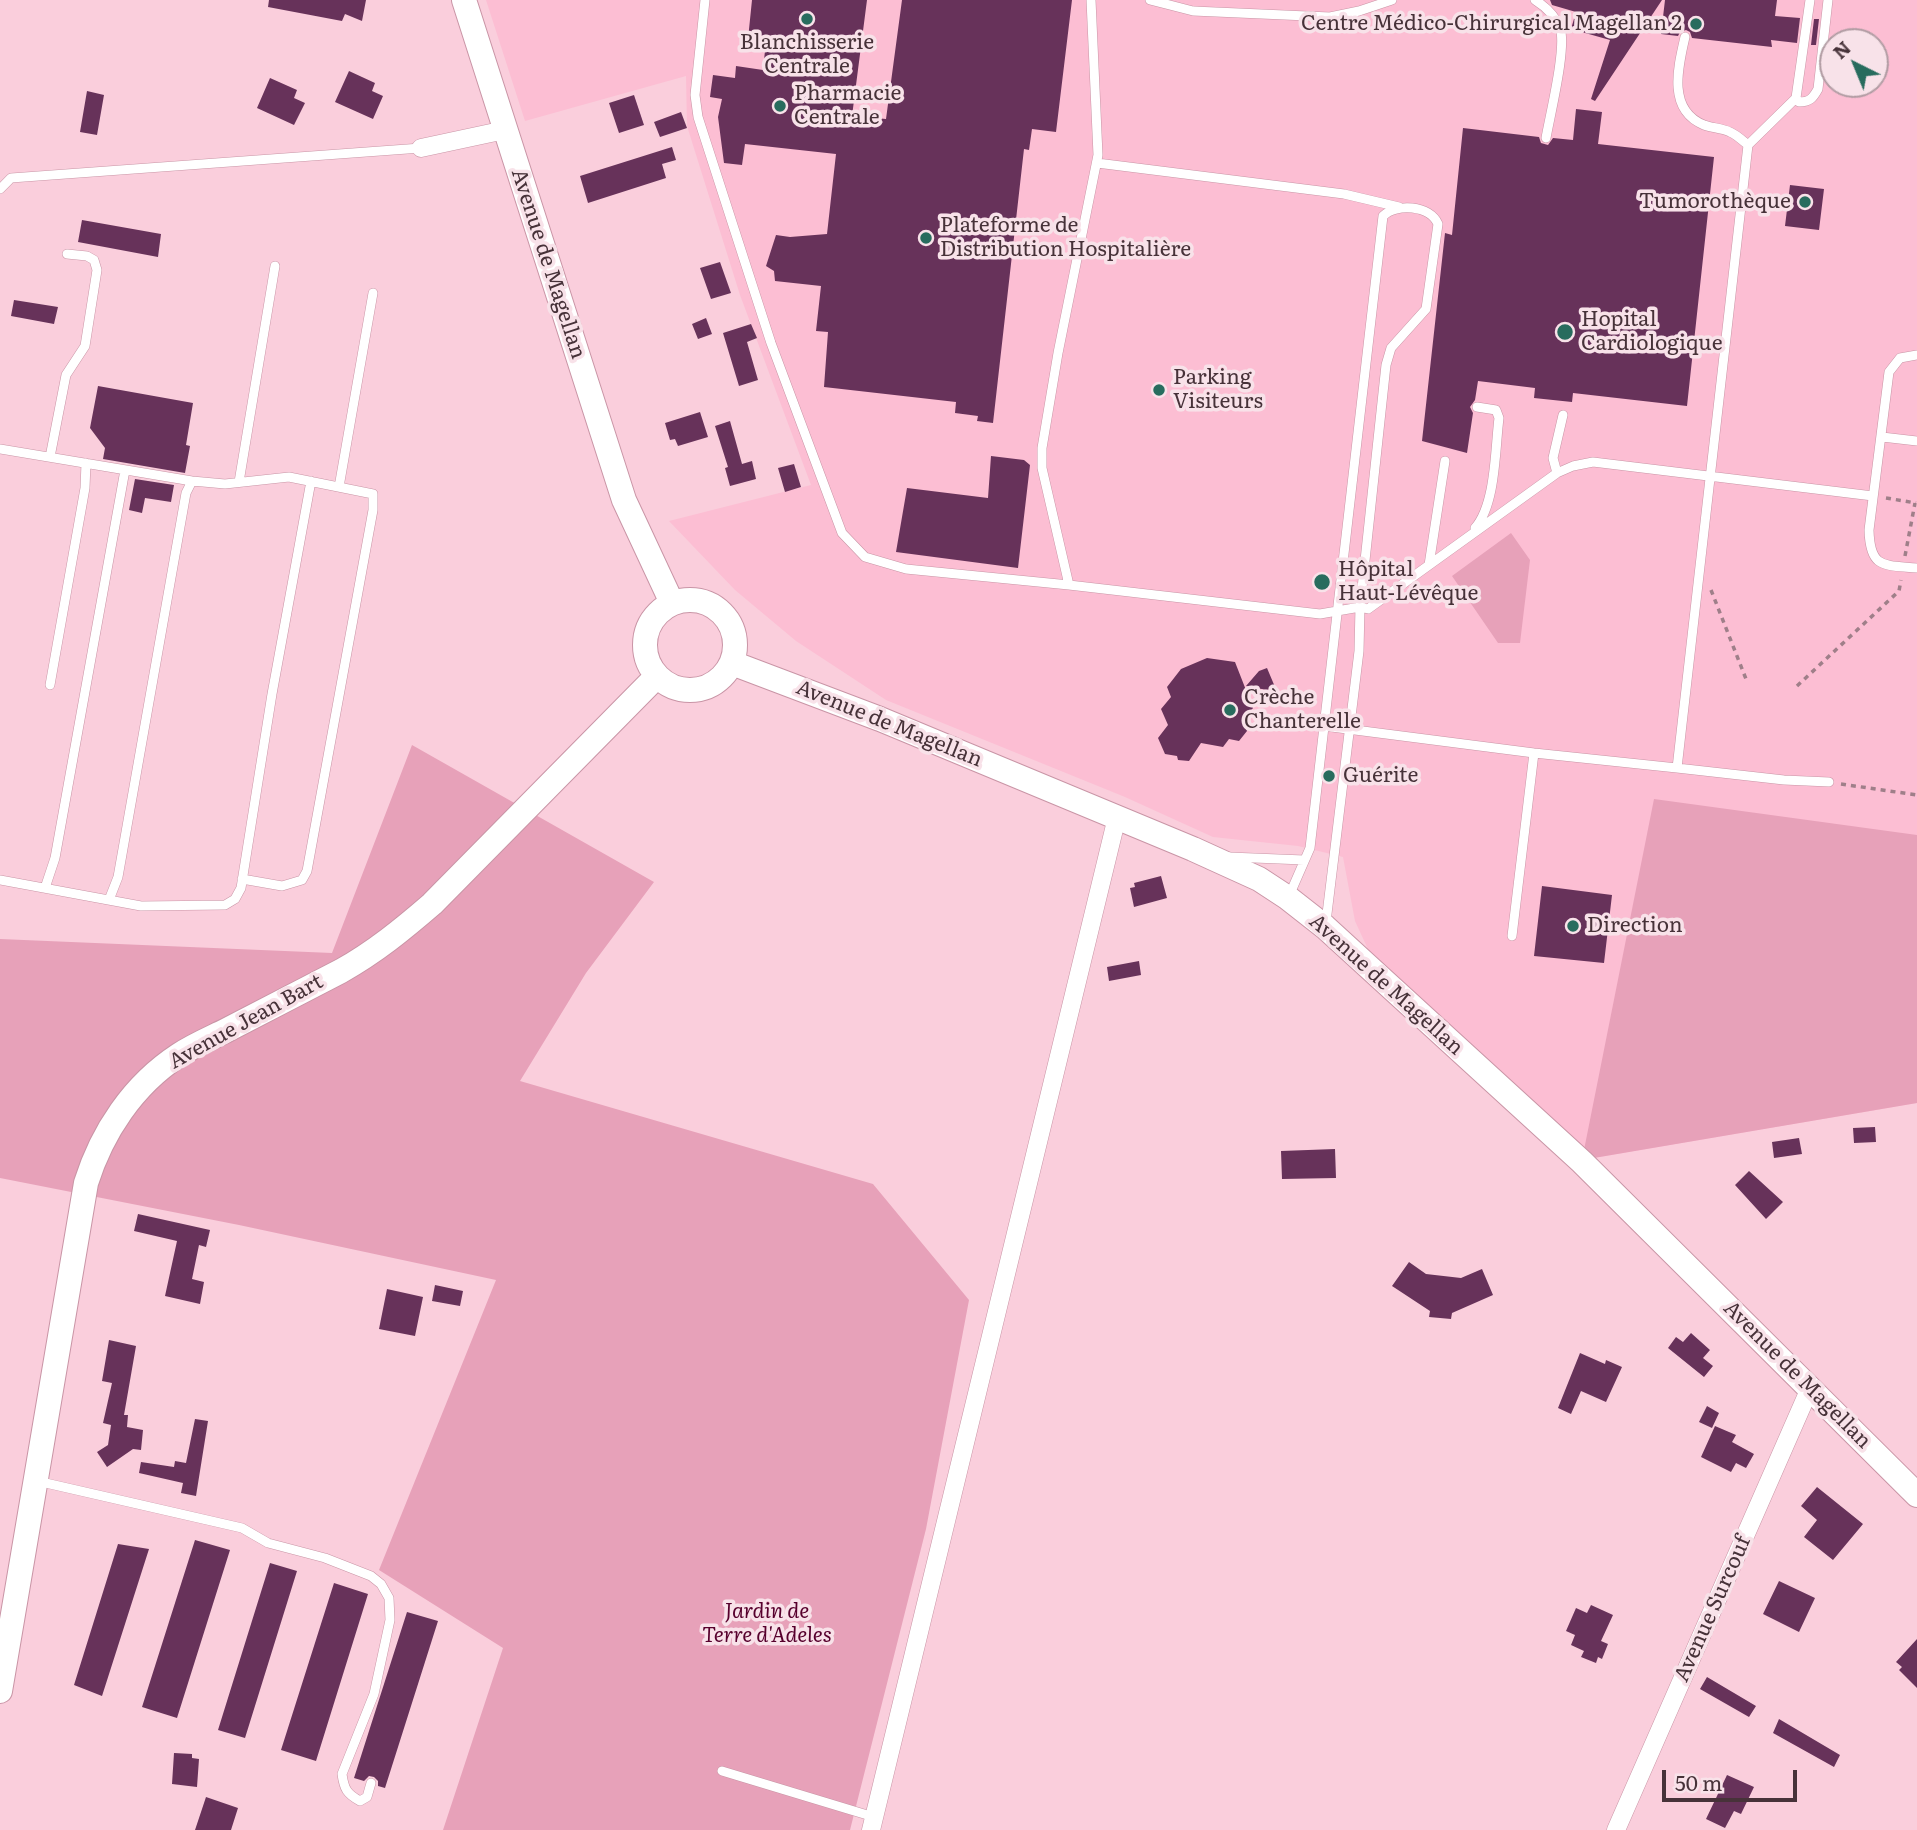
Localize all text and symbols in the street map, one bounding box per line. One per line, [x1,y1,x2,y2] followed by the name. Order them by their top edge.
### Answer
[799,11,815,27] marker: Blanchisserie Centrale
[1301,11,1682,37] place label: Centre Médico-Chirurgical Magellan 2
[1688,16,1704,32] marker: Centre Médico-Chirurgical Magellan 2
[1819,28,1889,98] north arrow
[740,30,874,80] place label: Blanchisserie Centrale
[1826,33,1856,65] text: N
[794,81,902,131] place label: Pharmacie Centrale
[772,98,788,114] marker: Pharmacie Centrale
[505,166,591,362] street label: Avenue de Magellan
[1639,189,1791,215] place label: Tumorothèque
[1797,194,1813,210] marker: Tumorothèque
[940,213,1191,263] place label: Plateforme de Distribution Hospitalière
[918,230,934,246] marker: Plateforme de Distribution Hospitalière
[1581,307,1723,357] place label: Hopital Cardiologique
[1555,322,1575,342] marker: Hopital Cardiologique
[1173,365,1263,415] place label: Parking Visiteurs
[1151,382,1167,398] marker: Parking Visiteurs
[1338,557,1478,607] place label: Hôpital Haut-Lévêque
[1312,572,1332,592] marker: Hôpital Haut-Lévêque
[792,675,986,773] street label: Avenue de Magellan
[1244,685,1361,735] place label: Crèche Chanterelle
[1222,702,1238,718] marker: Crèche Chanterelle
[1343,763,1418,789] place label: Guérite
[1321,768,1337,784] marker: Guérite
[1304,909,1468,1061] street label: Avenue de Magellan
[1587,913,1683,939] place label: Direction
[1565,918,1581,934] marker: Direction
[165,969,327,1075] street label: Avenue Jean Bart
[1718,1296,1876,1454] street label: Avenue de Magellan
[1669,1532,1757,1686] street label: Avenue Surcouf
[702,1599,832,1649] park label: Jardin de Terre d'Adeles
[1665,1756,1800,1800] scale bar
[1675,1766,1722,1797] text: 50 m

